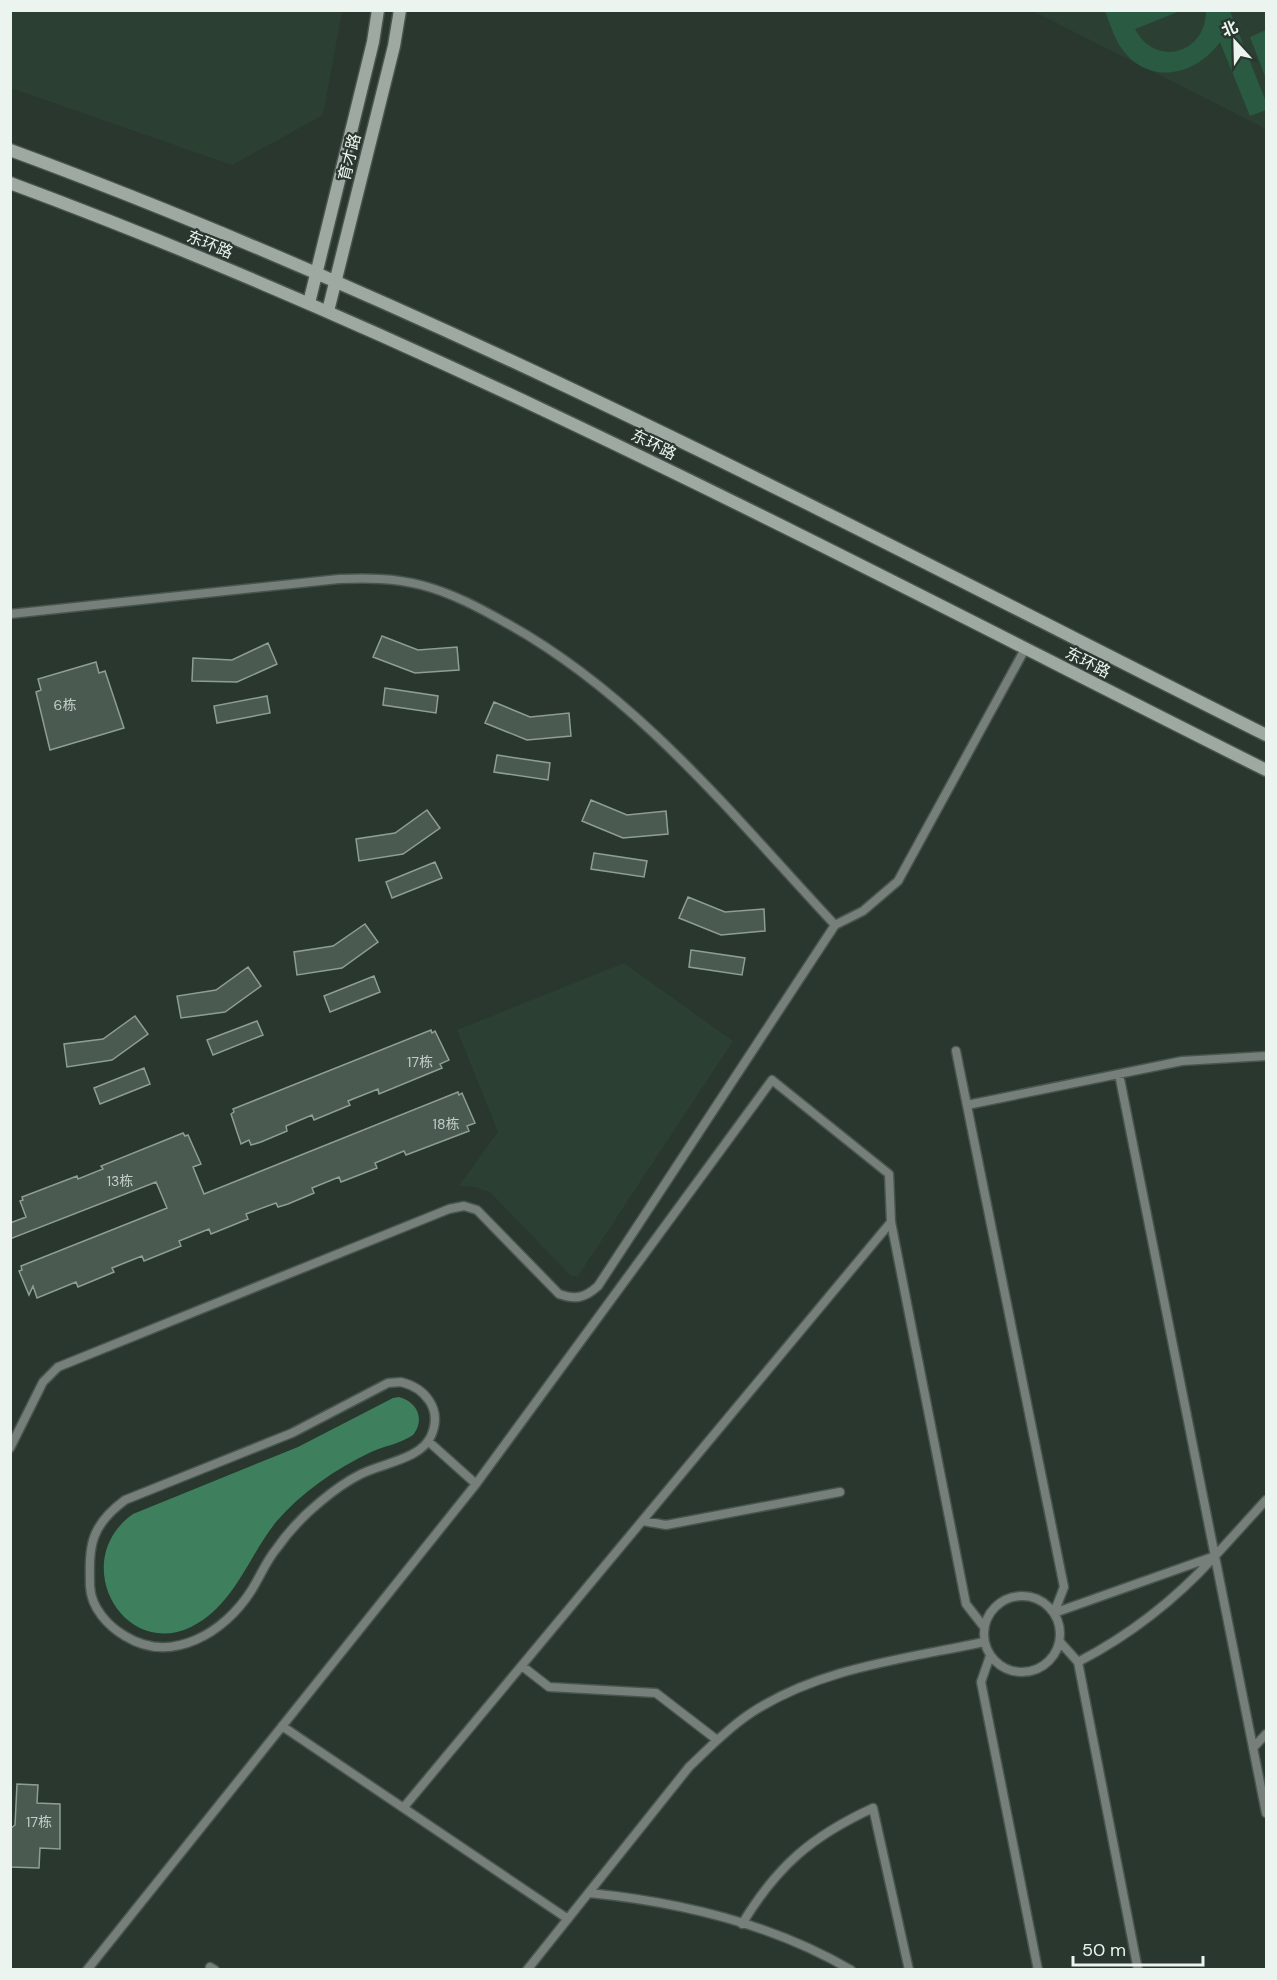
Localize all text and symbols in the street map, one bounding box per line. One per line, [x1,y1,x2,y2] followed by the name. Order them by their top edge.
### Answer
[1205,12,1265,72] north arrow
[1218,16,1241,41] text: 北
[333,131,365,183] street label: 育才路
[184,226,236,263] street label: 东环路
[628,424,680,464] street label: 东环路
[1062,642,1114,683] street label: 东环路
[54,696,76,714] house number: 6栋
[407,1053,433,1071] house number: 17栋
[433,1115,459,1133] house number: 18栋
[107,1172,133,1190] house number: 13栋
[26,1813,52,1831] house number: 17栋
[1073,1929,1204,1967] scale bar
[1082,1938,1126,1962] text: 50 m

